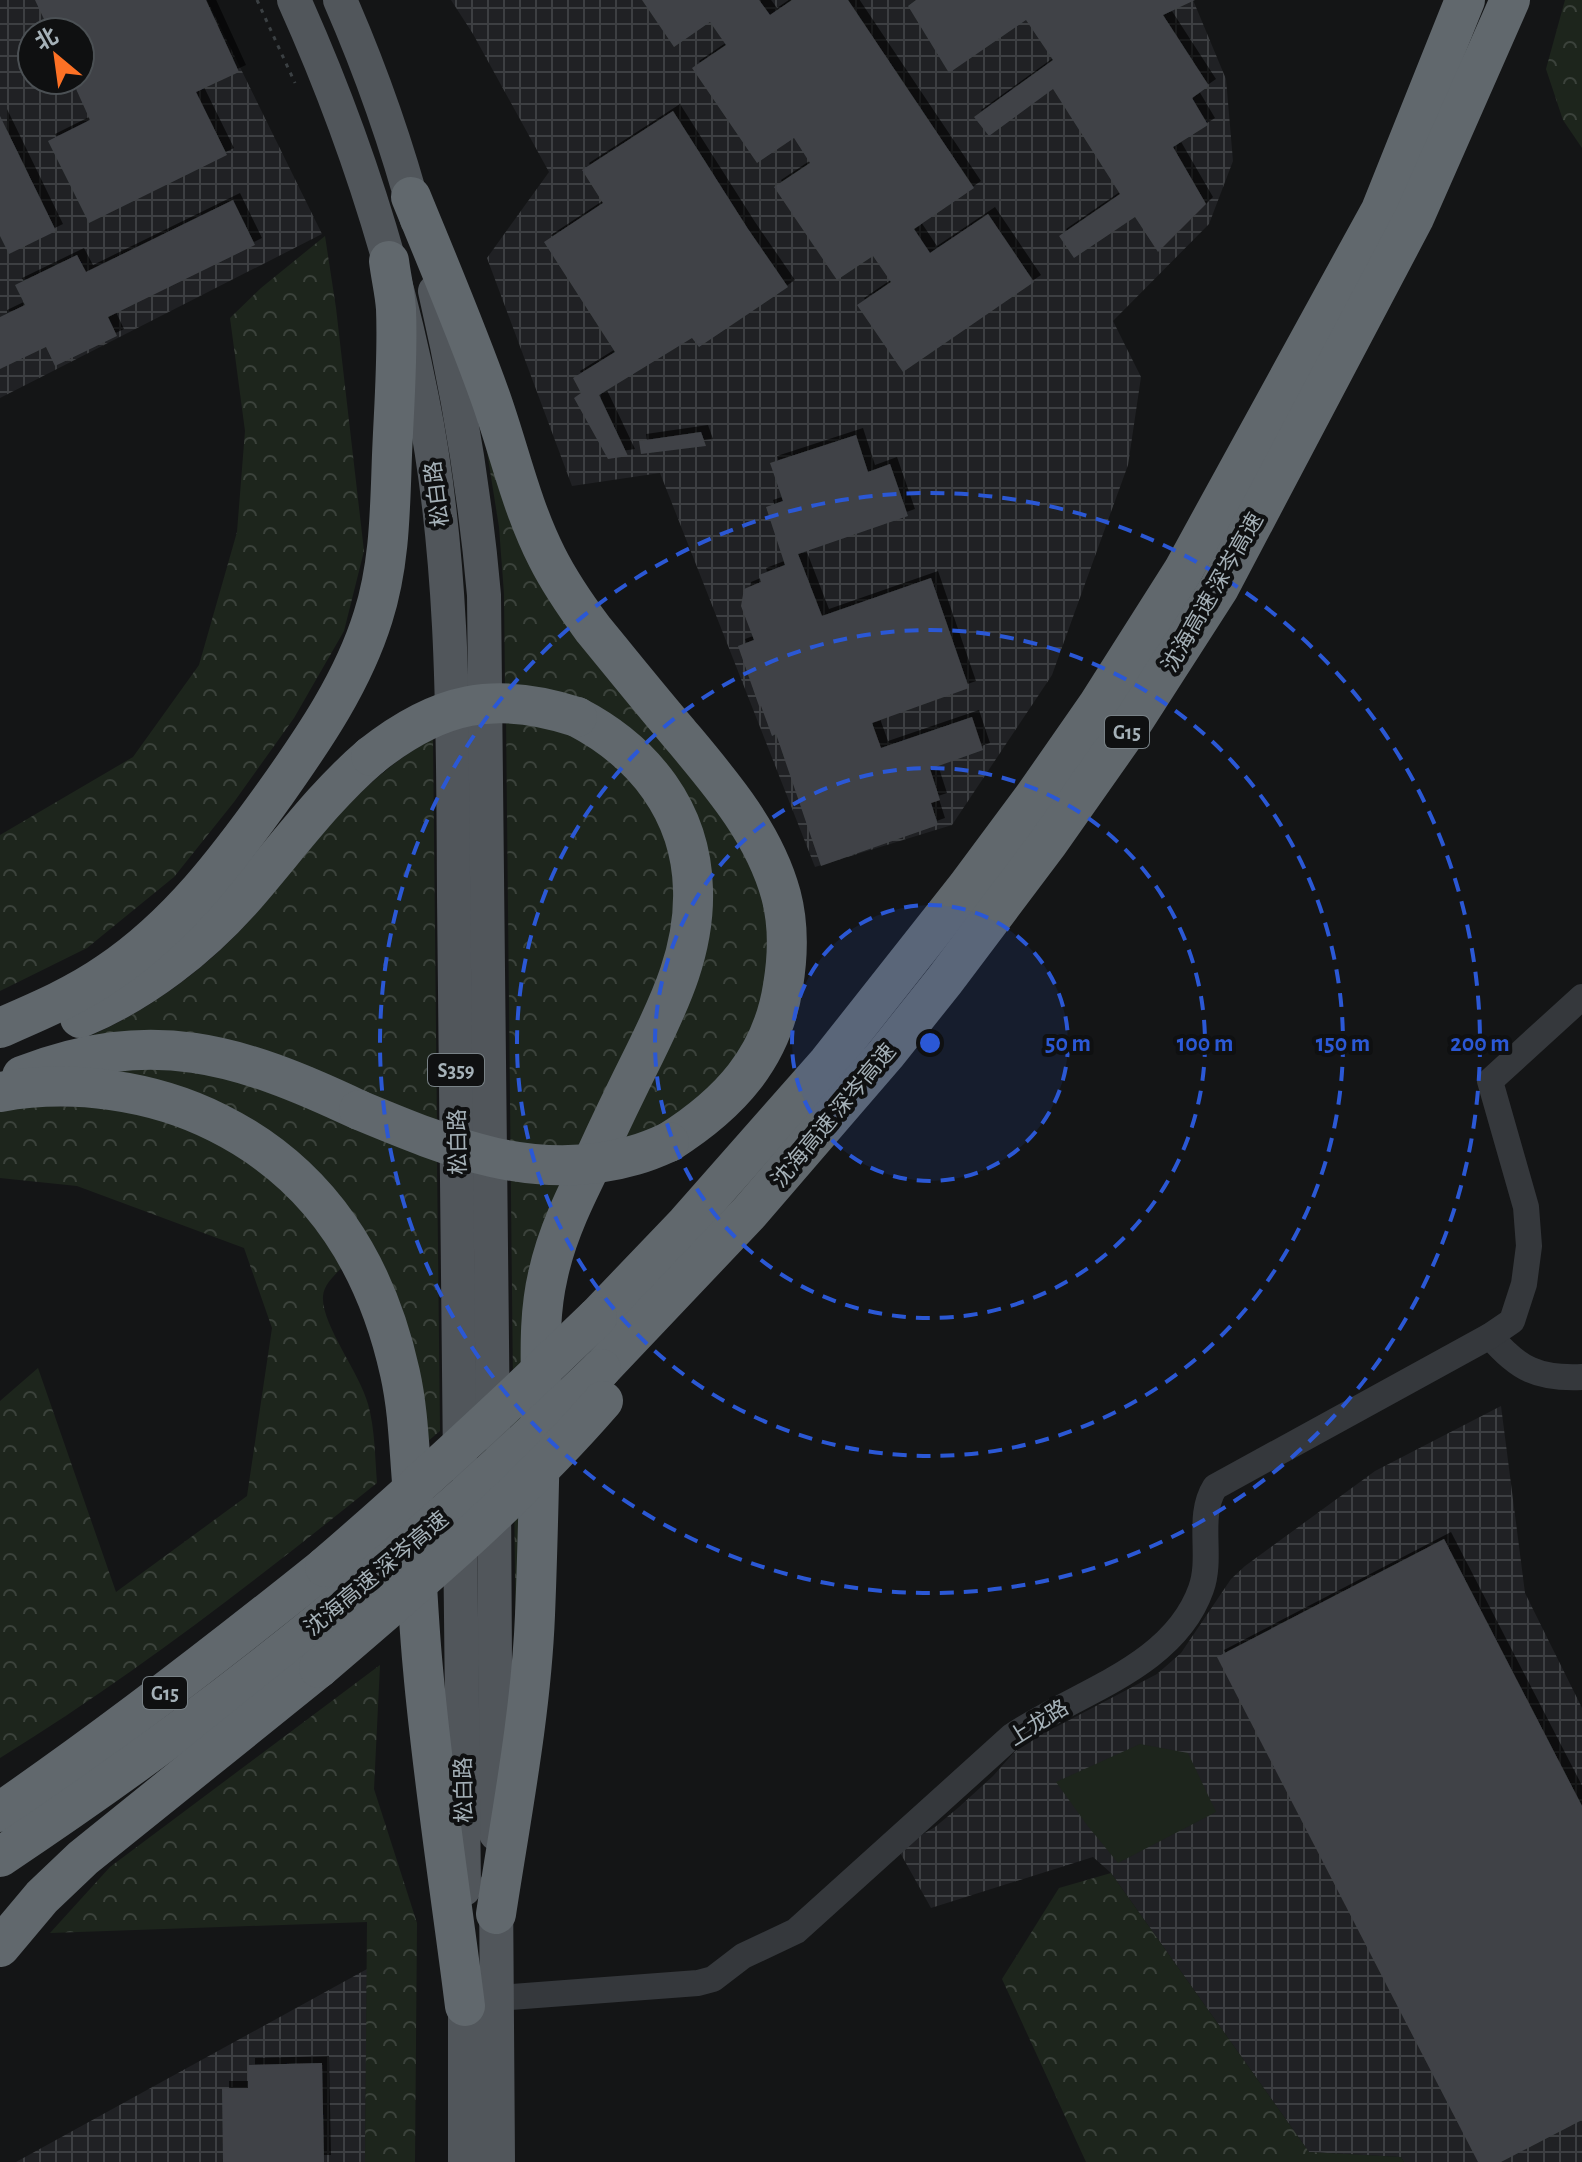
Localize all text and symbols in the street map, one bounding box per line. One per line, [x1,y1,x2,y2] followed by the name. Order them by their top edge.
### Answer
[16,16,96,96] north arrow
[31,24,62,54] text: 北
[421,460,452,528] street label: 松白路
[1158,509,1267,676] street label: 沈海高速 深岑高速
[1105,716,1149,748] road number: G15
[916,1029,944,1057] centre of rings
[1045,1032,1091,1056] text: 50 m
[1177,1032,1233,1056] text: 100 m
[1316,1032,1370,1056] text: 150 m
[1450,1032,1510,1056] text: 200 m
[767,1039,900,1192] street label: 沈海高速 深岑高速
[428,1054,484,1086] road number: S359
[445,1109,470,1175] street label: 松白路
[300,1507,453,1640] street label: 沈海高速 深岑高速
[143,1677,187,1709] road number: G15
[1004,1695,1072,1750] street label: 上龙路
[451,1757,476,1823] street label: 松白路

